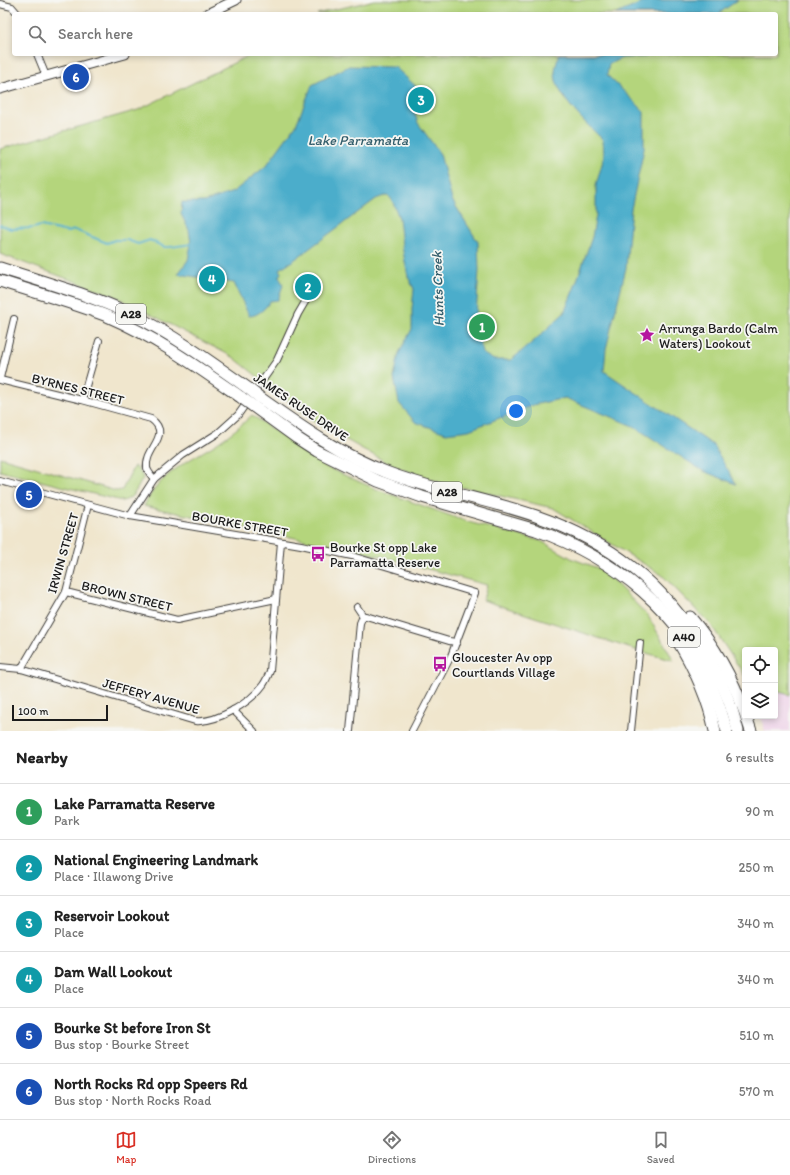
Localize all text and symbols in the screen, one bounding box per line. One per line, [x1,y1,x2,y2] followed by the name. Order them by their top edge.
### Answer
[12,12,778,56] search box
[26,23,48,45] icon: search
[58,25,133,43] text: Search here
[63,62,89,92] pin: 6
[408,85,434,115] pin: 3
[308,132,409,149] water label: Lake Parramatta
[428,250,448,327] water label: Hunts Creek
[199,264,225,294] pin: 4
[295,272,321,302] pin: 2
[116,304,146,324] road number: A28
[469,312,495,342] pin: 1
[659,321,778,351] place label: Arrunga Bardo (Calm Waters) Lookout
[638,326,656,344] place icon: Arrunga Bardo (Calm Waters) Lookout
[30,370,126,408] street label: BYRNES STREET
[251,370,351,444] street label: JAMES RUSE DRIVE
[506,401,526,421] your location
[16,480,42,510] pin: 5
[432,482,462,502] road number: A28
[191,508,290,540] street label: BOURKE STREET
[44,510,82,595] street label: IRWIN STREET
[330,540,440,570] place label: Bourke St opp Lake Parramatta Reserve
[309,545,327,563] bus stop icon: Bourke St opp Lake Parramatta Reserve
[80,577,175,615] street label: BROWN STREET
[668,627,700,647] road number: A40
[742,647,778,719] map controls
[742,647,778,683] button: locate
[452,650,555,680] place label: Gloucester Av opp Courtlands Village
[431,655,449,673] bus stop icon: Gloucester Av opp Courtlands Village
[101,675,201,717] street label: JEFFERY AVENUE
[742,683,778,719] button: layers
[12,703,108,722] scale bar
[18,705,48,718] text: 100 m
[16,747,68,767] text: Nearby
[726,750,774,765] text: 6 results
[54,795,215,813] text: Lake Parramatta Reserve
[26,804,32,819] text: 1
[745,804,774,819] text: 90 m
[54,813,80,828] text: Park
[54,851,258,869] text: National Engineering Landmark
[26,860,32,875] text: 2
[738,860,774,875] text: 250 m
[54,869,174,884] text: Place · Illawong Drive
[54,907,169,925] text: Reservoir Lookout
[25,916,33,931] text: 3
[737,916,774,931] text: 340 m
[54,925,84,940] text: Place
[54,963,172,981] text: Dam Wall Lookout
[25,972,33,987] text: 4
[737,972,774,987] text: 340 m
[54,981,84,996] text: Place
[54,1019,211,1037] text: Bourke St before Iron St
[26,1028,32,1043] text: 5
[739,1028,774,1043] text: 510 m
[54,1037,189,1052] text: Bus stop · Bourke Street
[54,1075,248,1093] text: North Rocks Rd opp Speers Rd
[26,1084,32,1099] text: 6
[739,1084,774,1099] text: 570 m
[54,1093,211,1108] text: Bus stop · North Rocks Road
[115,1129,137,1166] tab: Map
[368,1129,416,1166] tab: Directions
[647,1129,675,1166] tab: Saved

